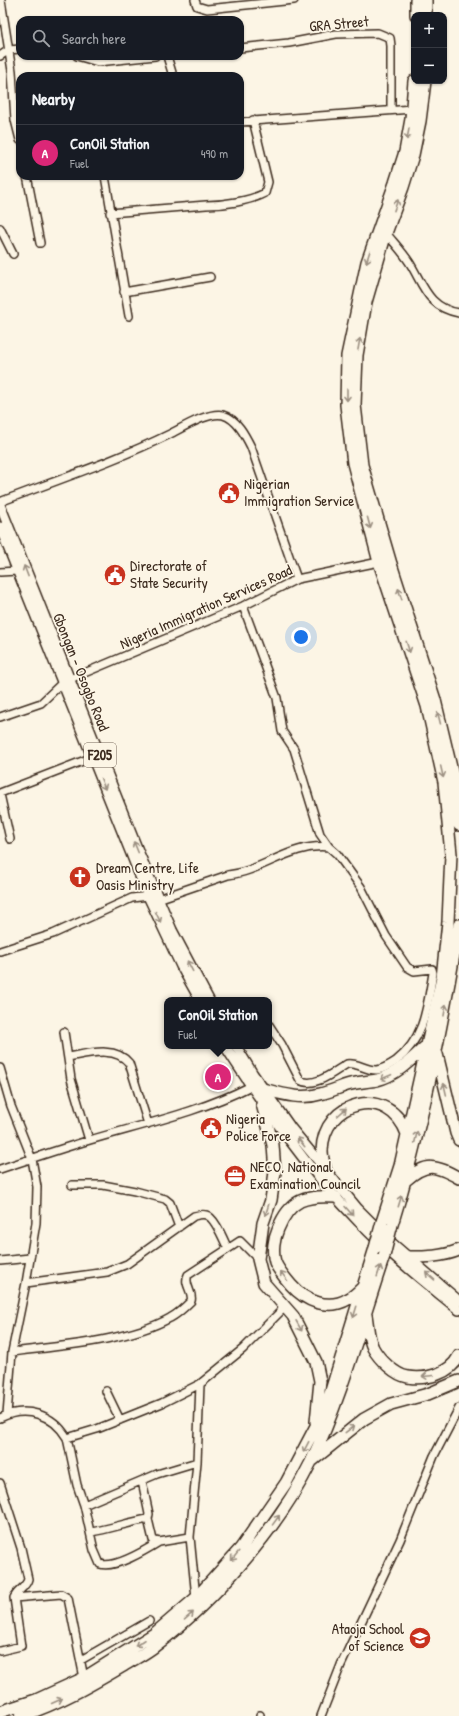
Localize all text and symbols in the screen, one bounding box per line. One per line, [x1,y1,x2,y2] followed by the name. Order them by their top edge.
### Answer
[308,10,370,37] street label: GRA Street
[411,12,447,84] map controls
[411,12,447,48] button: +
[16,16,244,60] search box
[30,27,52,49] icon: search
[62,28,126,49] text: Search here
[411,48,447,84] button: −
[32,87,75,110] text: Nearby
[404,127,412,140] one-way arrow
[70,133,149,154] text: ConOil Station
[42,144,48,162] text: A
[201,144,228,162] text: 490 m
[70,154,89,172] text: Fuel
[393,200,401,212] one-way arrow
[364,250,371,263] one-way arrow
[355,338,363,351] one-way arrow
[343,388,350,401] one-way arrow
[244,473,354,511] place label: Nigerian Immigration Service
[216,480,242,506] public building icon: Nigerian Immigration Service
[365,516,373,529] one-way arrow
[130,555,208,593] place label: Directorate of State Security
[116,559,295,654] street label: Nigeria Immigration Services Road
[102,562,128,588] public building icon: Directorate of State Security
[21,565,29,577] one-way arrow
[396,588,404,600] one-way arrow
[48,610,115,734] street label: Gbongan - Osogbo Road
[291,627,311,647] your location
[405,640,412,653] one-way arrow
[435,711,443,724] one-way arrow
[84,743,116,767] road number: F205
[439,765,447,778] one-way arrow
[99,778,107,790] one-way arrow
[132,842,140,854] one-way arrow
[96,857,199,895] place label: Dream Centre, Life Oasis Ministry
[67,864,93,890] church icon: Dream Centre, Life Oasis Ministry
[155,911,162,923] one-way arrow
[186,960,194,972] one-way arrow
[164,997,272,1049] popup
[178,1004,258,1025] text: ConOil Station
[441,1004,449,1017] one-way arrow
[178,1025,197,1043] text: Fuel
[205,1062,231,1092] pin: A
[380,1073,392,1081] one-way arrow
[441,1083,448,1096] one-way arrow
[226,1108,291,1146] place label: Nigeria Police Force
[337,1108,347,1117] one-way arrow
[198,1115,224,1141] public building icon: Nigeria Police Force
[413,1131,421,1144] one-way arrow
[297,1136,306,1147] one-way arrow
[250,1156,360,1194] place label: NECO, National Examination Council
[222,1163,248,1189] office icon: NECO, National Examination Council
[396,1196,404,1208] one-way arrow
[263,1204,270,1217] one-way arrow
[344,1206,353,1216] one-way arrow
[376,1265,383,1278] one-way arrow
[280,1270,288,1281] one-way arrow
[424,1271,435,1280] one-way arrow
[351,1306,358,1319] one-way arrow
[296,1320,303,1332] one-way arrow
[422,1373,435,1380] one-way arrow
[345,1425,356,1433] one-way arrow
[302,1441,309,1453] one-way arrow
[272,1514,280,1525] one-way arrow
[231,1550,239,1561] one-way arrow
[184,1612,194,1621] one-way arrow
[332,1618,404,1656] place label: Ataoja School of Science
[407,1625,433,1651] school or university icon: Ataoja School of Science
[134,1640,146,1648] one-way arrow
[51,1697,63,1704] one-way arrow

